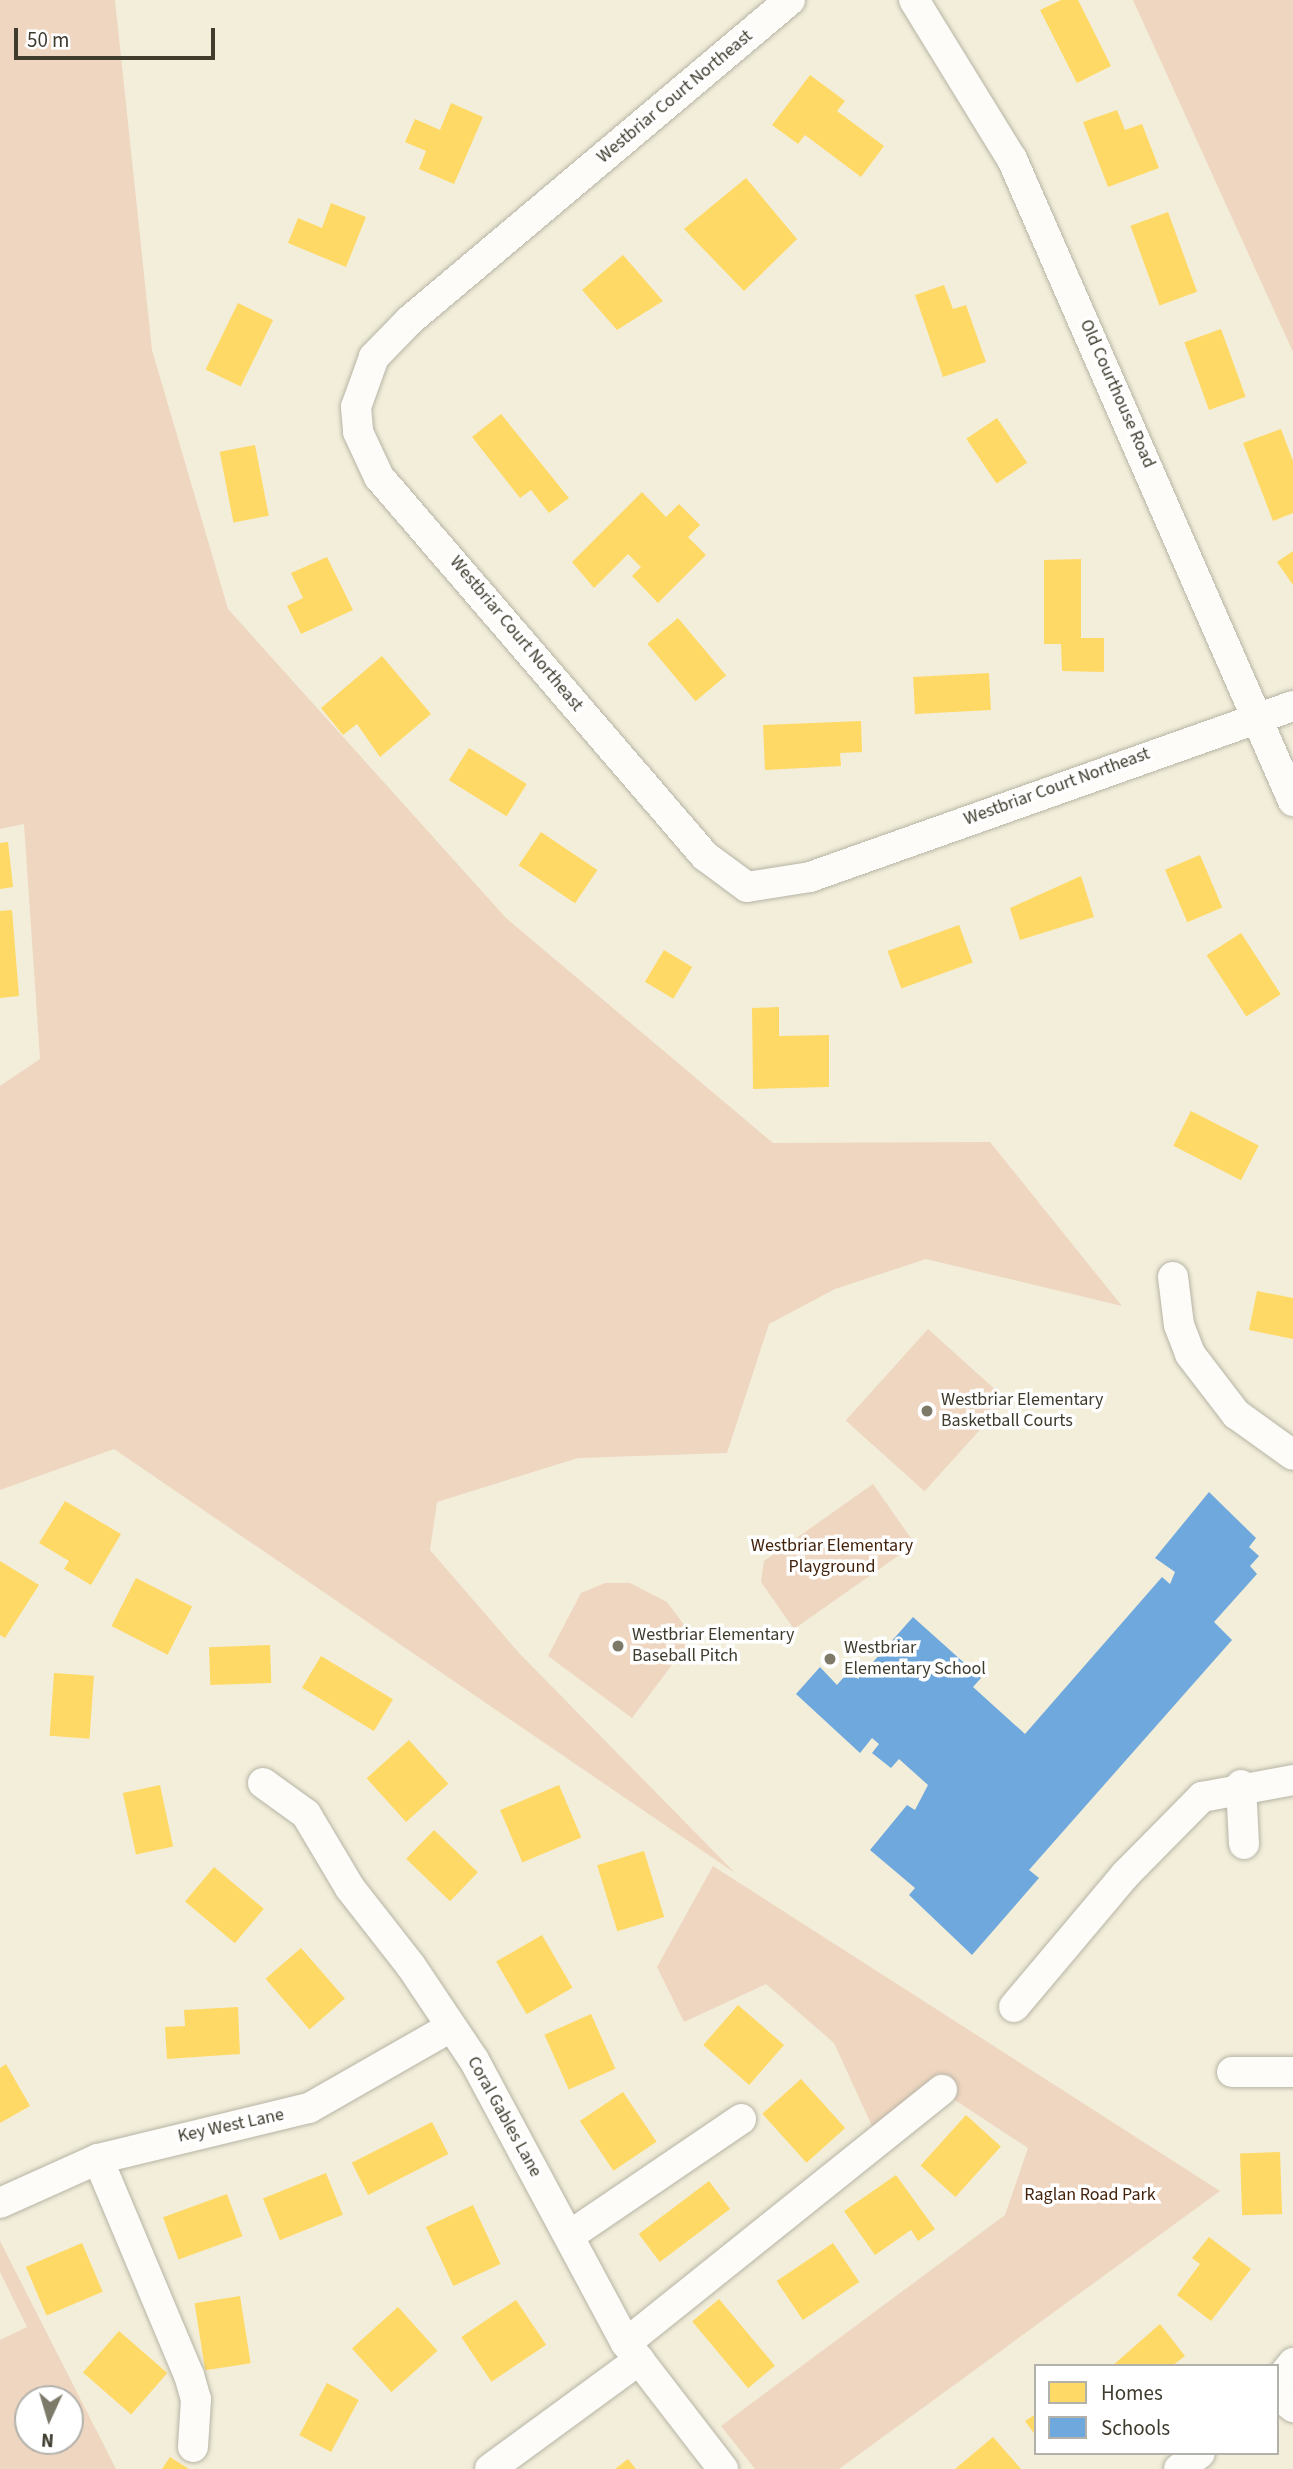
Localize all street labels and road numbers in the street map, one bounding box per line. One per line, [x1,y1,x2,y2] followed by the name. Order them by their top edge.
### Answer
[593,26,757,168] street label: Westbriar Court Northeast
[1075,316,1159,472] street label: Old Courthouse Road
[445,552,587,716] street label: Westbriar Court Northeast
[961,743,1153,831] street label: Westbriar Court Northeast
[462,2053,546,2181] street label: Coral Gables Lane
[176,2104,286,2148] street label: Key West Lane

